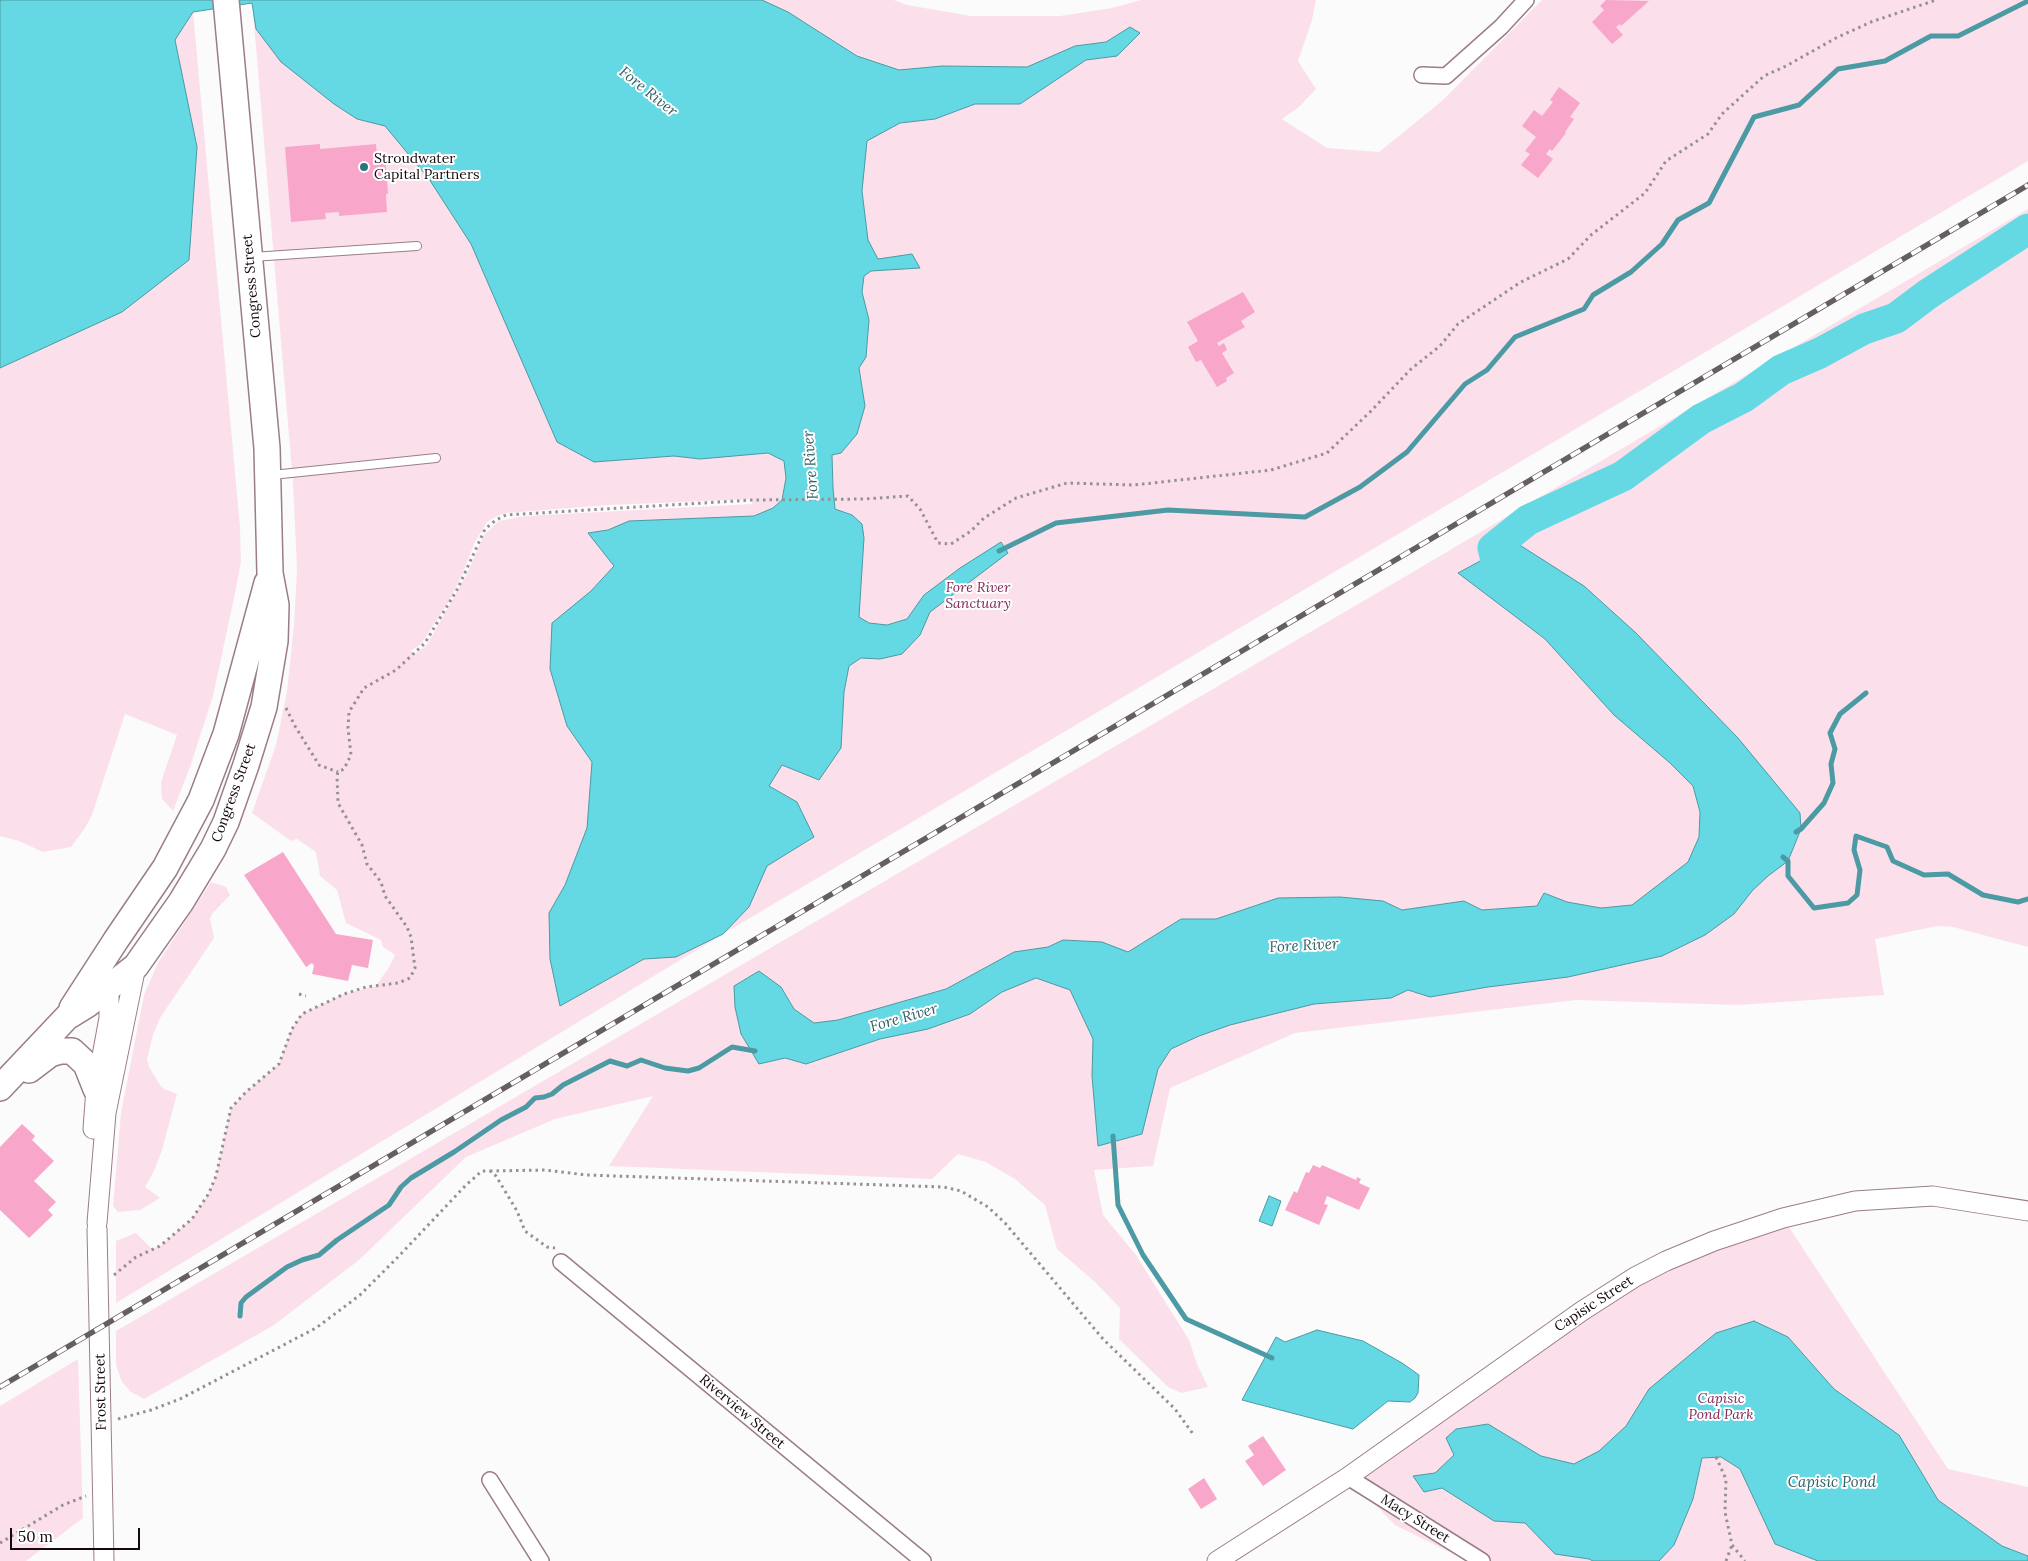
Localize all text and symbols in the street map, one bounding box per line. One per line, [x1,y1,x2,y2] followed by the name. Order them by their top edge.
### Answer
[615,63,681,121] water label: Fore River
[374,151,479,184] place label: Stroudwater Capital Partners
[358,161,370,173] marker: Stroudwater Capital Partners
[239,233,265,339] street label: Congress Street
[800,430,822,500] water label: Fore River
[945,580,1011,612] park label: Fore River Sanctuary
[208,741,260,845] street label: Congress Street
[1269,935,1339,957] water label: Fore River
[868,1000,940,1036] water label: Fore River
[1551,1272,1637,1336] street label: Capisic Street
[92,1353,110,1431] street label: Frost Street
[696,1371,788,1453] street label: Riverview Street
[1689,1391,1753,1424] park label: Capisic Pond Park
[1788,1474,1876,1492] water label: Capisic Pond
[1377,1491,1453,1547] street label: Macy Street
[12,1518,142,1550] scale bar
[18,1527,53,1546] text: 50 m

